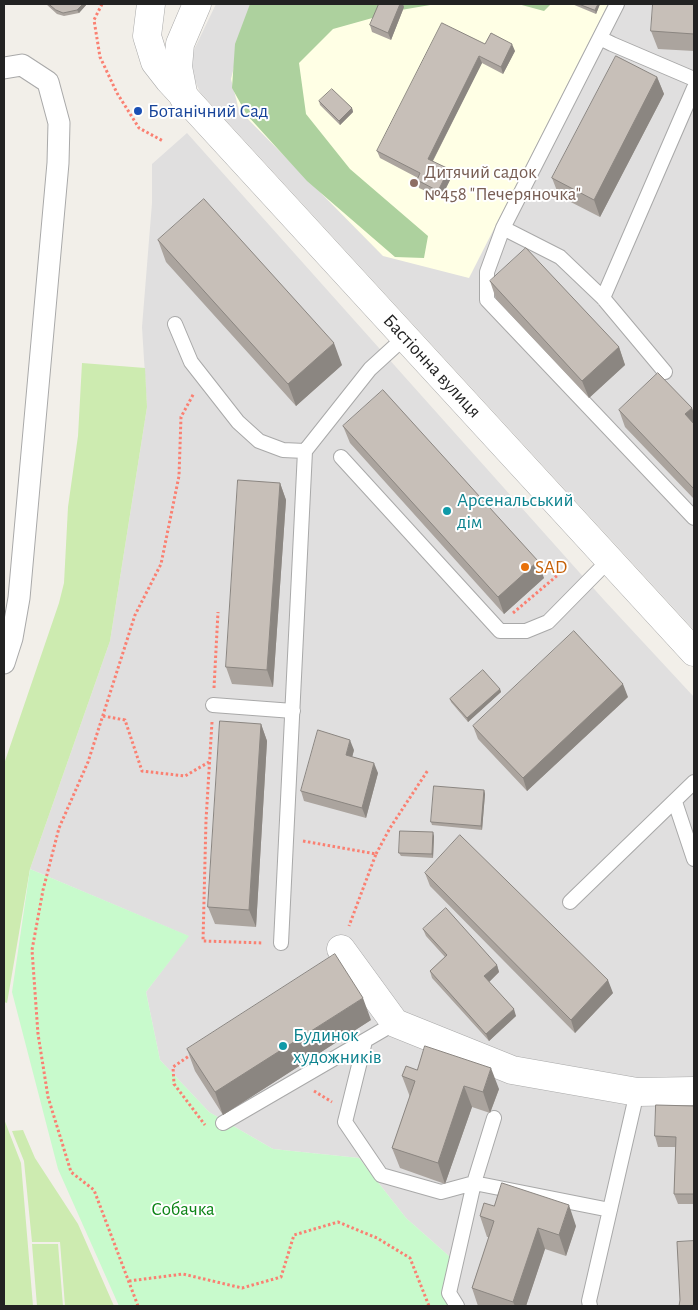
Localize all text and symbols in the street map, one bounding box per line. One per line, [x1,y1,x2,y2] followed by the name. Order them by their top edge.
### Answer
[148,100,268,122] place label: Ботанічний Сад
[132,105,144,117] marker: Ботанічний Сад
[424,161,581,205] place label: Дитячий садок №458 "Печеряночка"
[408,177,420,189] marker: Дитячий садок №458 "Печеряночка"
[378,309,486,423] street label: Бастіонна вулиця
[457,489,574,533] place label: Арсенальський дім
[441,505,453,517] marker: Арсенальський дім
[535,556,567,578] place label: SAD
[519,561,531,573] marker: SAD
[293,1024,382,1068] place label: Будинок художників
[277,1040,289,1052] marker: Будинок художників
[151,1198,215,1220] park label: Собачка

